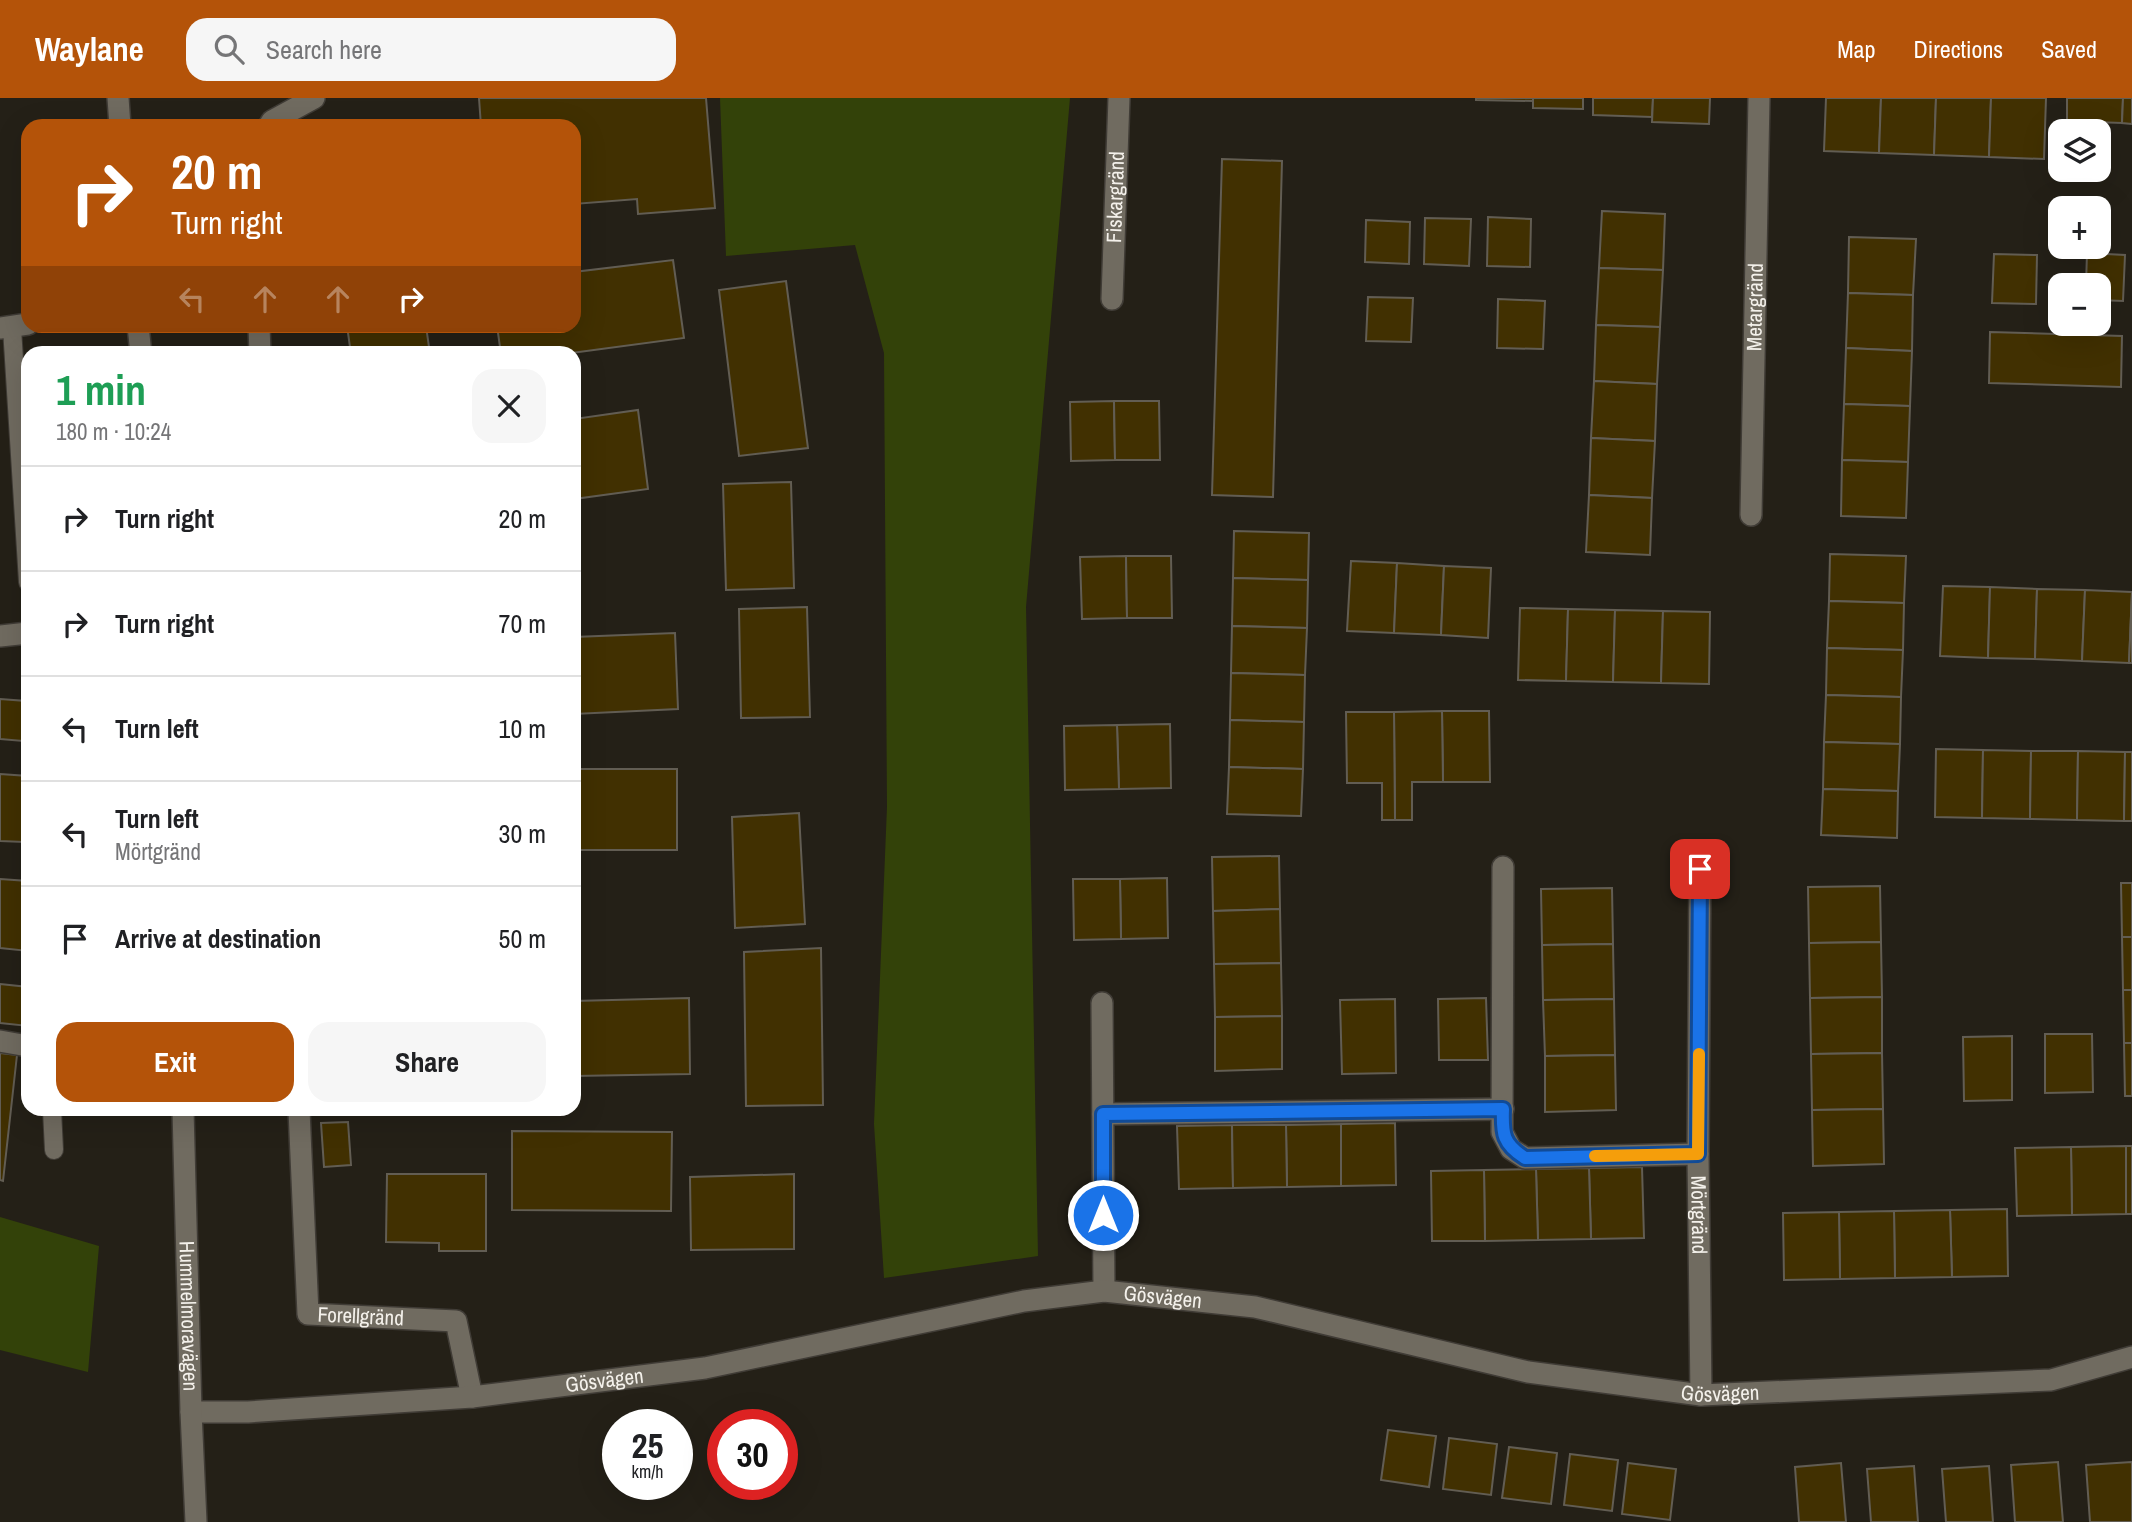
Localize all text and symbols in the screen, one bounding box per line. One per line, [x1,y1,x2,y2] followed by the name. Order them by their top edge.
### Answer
[186,18,676,81] search box
[35,27,144,71] text: Waylane
[210,30,248,68] icon: search
[266,32,382,67] text: Search here
[1837,33,1875,65] text: Map
[1913,33,2003,65] text: Directions
[2041,33,2097,65] text: Saved
[2048,119,2111,336] map controls
[2048,119,2111,182] button: layers
[171,138,263,204] text: 20 m
[56,147,147,238] icon: right
[1099,151,1131,243] street label: Fiskargränd
[2048,196,2111,259] button: +
[171,201,283,244] text: Turn right
[1739,263,1770,351] street label: Metargränd
[2048,273,2111,336] button: −
[173,280,211,318] icon: left
[246,280,284,318] icon: ahead
[319,280,357,318] icon: ahead
[392,280,430,318] icon: right
[56,362,146,418] text: 1 min
[472,369,546,443] button: close
[56,416,171,447] text: 180 m · 10:24
[56,500,94,538] icon: right
[115,501,214,536] text: Turn right
[499,501,546,536] text: 20 m
[56,605,94,643] icon: right
[115,606,214,641] text: Turn right
[499,606,546,641] text: 70 m
[56,710,94,748] icon: left
[115,711,199,746] text: Turn left
[499,711,546,746] text: 10 m
[115,801,199,836] text: Turn left
[56,815,94,853] icon: left
[499,816,546,851] text: 30 m
[115,836,201,867] text: Mörtgränd
[1670,839,1730,899] pin
[1681,850,1719,888] icon: arrive
[56,920,94,958] icon: arrive
[115,921,321,956] text: Arrive at destination
[499,921,546,956] text: 50 m
[56,1022,294,1102] button: Exit
[308,1022,546,1102] button: Share
[1684,1176,1714,1254] street label: Mörtgränd
[1066,1178,1140,1252] position arrow
[172,1240,205,1391] street label: Hummelmoravägen
[1122,1278,1203,1315] street label: Gösvägen
[317,1299,405,1333] street label: Forellgränd
[564,1361,645,1399] street label: Gösvägen
[1679,1377,1760,1409] street label: Gösvägen
[707,1409,798,1500] speed limit sign: 30
[632,1422,663,1469] text: 25
[632,1459,664,1484] text: km/h

